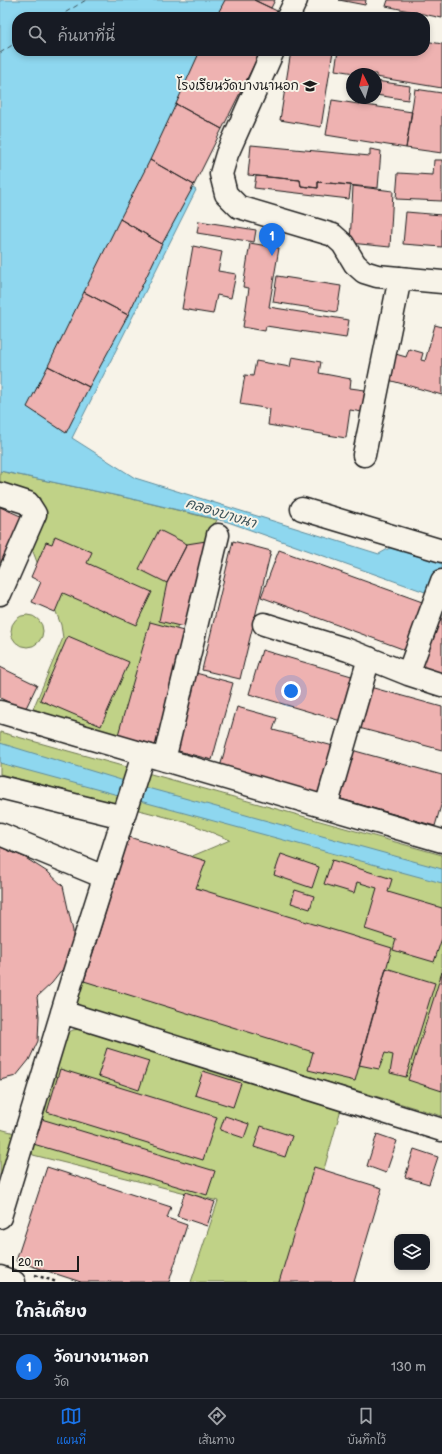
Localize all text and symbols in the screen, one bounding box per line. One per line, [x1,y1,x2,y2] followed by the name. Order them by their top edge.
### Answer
[12,12,430,56] search box
[26,23,48,45] icon: search
[58,27,115,46] text: ค้นหาที่นี่
[346,68,382,104] north arrow
[177,76,299,94] place label: โรงเรียนวัดบางนานอก
[302,78,318,94] school or university icon: โรงเรียนวัดบางนานอก
[259,223,285,256] pin: 1
[184,494,259,532] water label: คลองบางนา
[281,681,301,701] your location
[394,1234,430,1270] map controls
[394,1234,430,1270] button: layers
[12,1254,79,1273] scale bar
[18,1256,43,1269] text: 20 m
[16,1302,87,1322] text: ใกล้เคียง
[54,1348,149,1367] text: วัดบางนานอก
[26,1359,32,1375] text: 1
[391,1359,426,1375] text: 130 m
[54,1374,69,1390] text: วัด
[56,1405,86,1448] tab: แผนที่
[198,1405,235,1448] tab: เส้นทาง
[347,1405,386,1448] tab: บันทึกไว้

